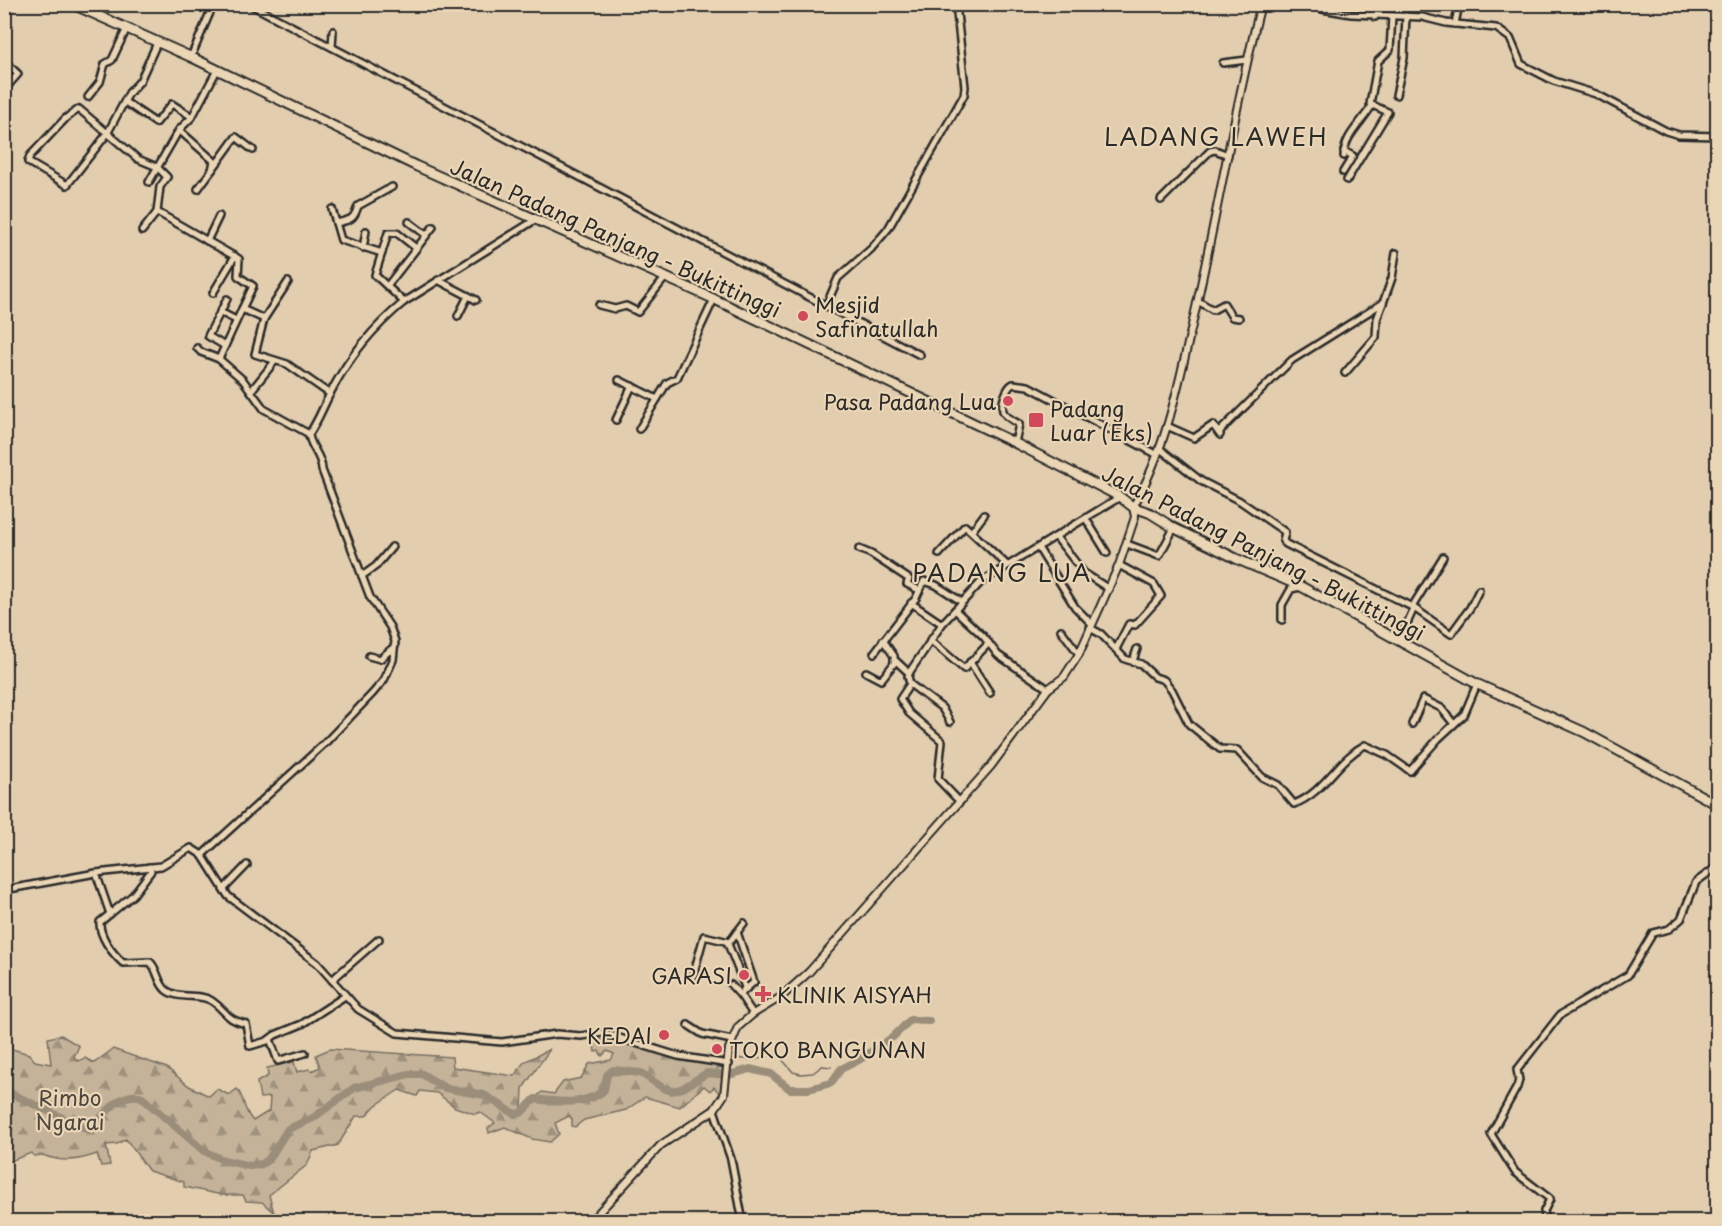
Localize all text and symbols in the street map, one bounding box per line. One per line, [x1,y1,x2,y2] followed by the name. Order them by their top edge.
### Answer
[1104,118,1328,154] district label: LADANG LAWEH
[446,149,786,325] street label: Jalan Padang Panjang - Bukittinggi
[815,288,939,344] place label: Mesjid Safinatullah
[796,309,810,323] marker: Mesjid Safinatullah
[824,385,996,417] place label: Pasa Padang Lua
[1050,392,1153,448] place label: Padang Luar (Eks)
[1001,394,1015,408] marker: Pasa Padang Lua
[1027,411,1045,429] marker: Padang Luar (Eks)
[1097,456,1431,648] street label: Jalan Padang Panjang - Bukittinggi
[912,554,1092,590] district label: PADANG LUA
[651,959,732,991] place label: GARASI
[737,968,751,982] marker: GARASI
[777,978,932,1010] place label: KLINIK AISYAH
[754,985,772,1003] marker: KLINIK AISYAH
[587,1019,652,1051] place label: KEDAI
[657,1028,671,1042] marker: KEDAI
[729,1033,926,1065] place label: TOKO BANGUNAN
[710,1042,724,1056] marker: TOKO BANGUNAN
[35,1081,105,1137] park label: Rimbo Ngarai

